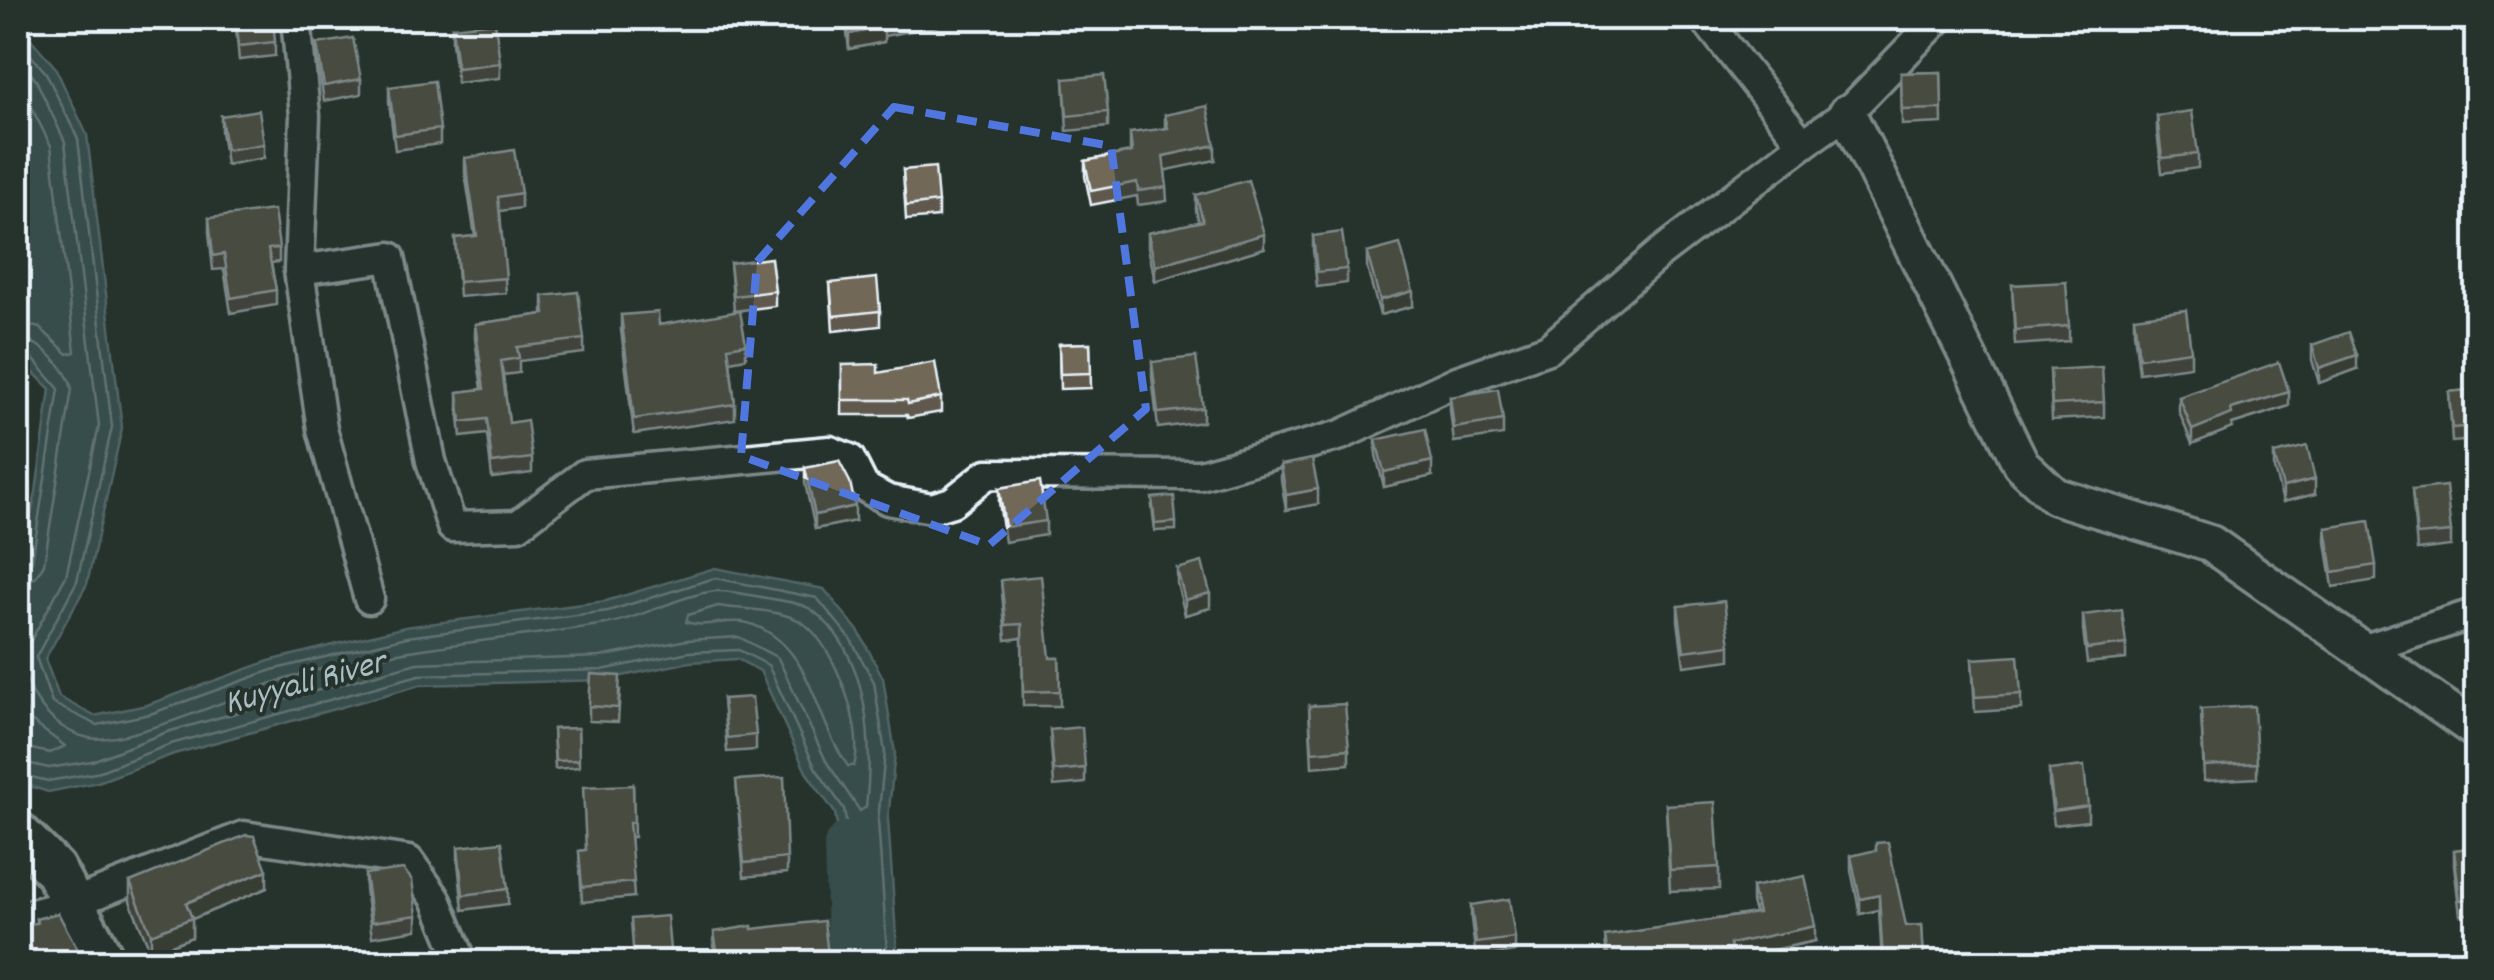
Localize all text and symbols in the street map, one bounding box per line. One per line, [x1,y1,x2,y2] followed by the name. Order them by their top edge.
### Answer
[219,638,395,730] water label: Kuyyali River

